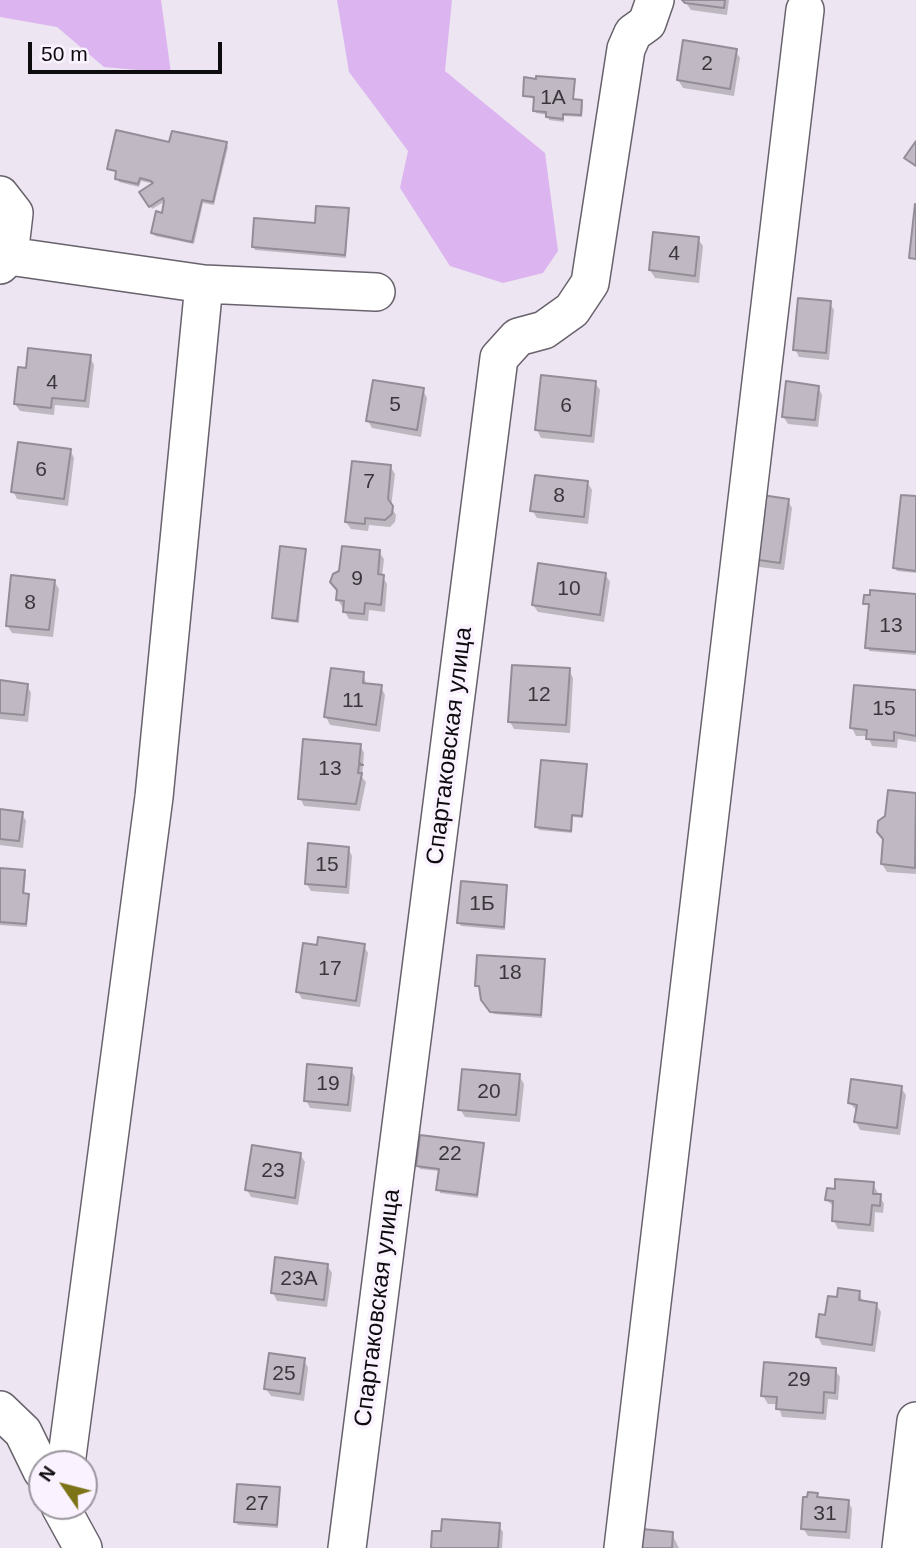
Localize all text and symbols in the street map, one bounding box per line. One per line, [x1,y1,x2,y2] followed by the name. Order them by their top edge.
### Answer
[32,28,226,72] scale bar
[41,42,88,65] text: 50 m
[701,51,713,77] house number: 2
[540,85,566,111] house number: 1А
[668,241,680,267] house number: 4
[46,370,58,396] house number: 4
[389,392,401,418] house number: 5
[560,393,572,419] house number: 6
[35,457,47,483] house number: 6
[363,469,375,495] house number: 7
[553,483,565,509] house number: 8
[351,566,363,592] house number: 9
[557,576,581,602] house number: 10
[24,590,36,616] house number: 8
[879,613,903,639] house number: 13
[421,626,479,866] street label: Спартаковская улица
[527,682,551,708] house number: 12
[342,688,364,714] house number: 11
[872,696,896,722] house number: 15
[318,756,342,782] house number: 13
[315,852,339,878] house number: 15
[469,891,495,917] house number: 1Б
[318,956,342,982] house number: 17
[498,960,522,986] house number: 18
[316,1071,340,1097] house number: 19
[477,1079,501,1105] house number: 20
[438,1141,462,1167] house number: 22
[261,1158,285,1184] house number: 23
[349,1188,407,1428] street label: Спартаковская улица
[280,1266,318,1292] house number: 23А
[272,1361,296,1387] house number: 25
[787,1367,811,1393] house number: 29
[28,1450,98,1520] north arrow
[34,1462,60,1485] text: N
[245,1491,269,1517] house number: 27
[813,1501,837,1527] house number: 31

